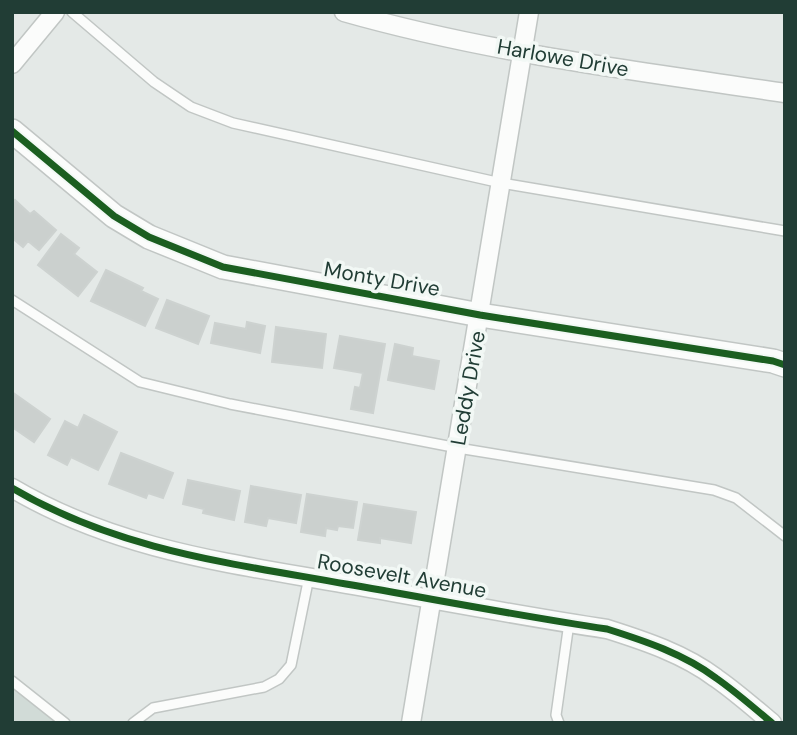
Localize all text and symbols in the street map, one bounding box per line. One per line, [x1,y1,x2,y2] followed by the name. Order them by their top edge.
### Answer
[495,33,631,83] street label: Harlowe Drive
[322,255,442,303] street label: Monty Drive
[444,328,492,447] street label: Leddy Drive
[315,547,489,605] street label: Roosevelt Avenue

